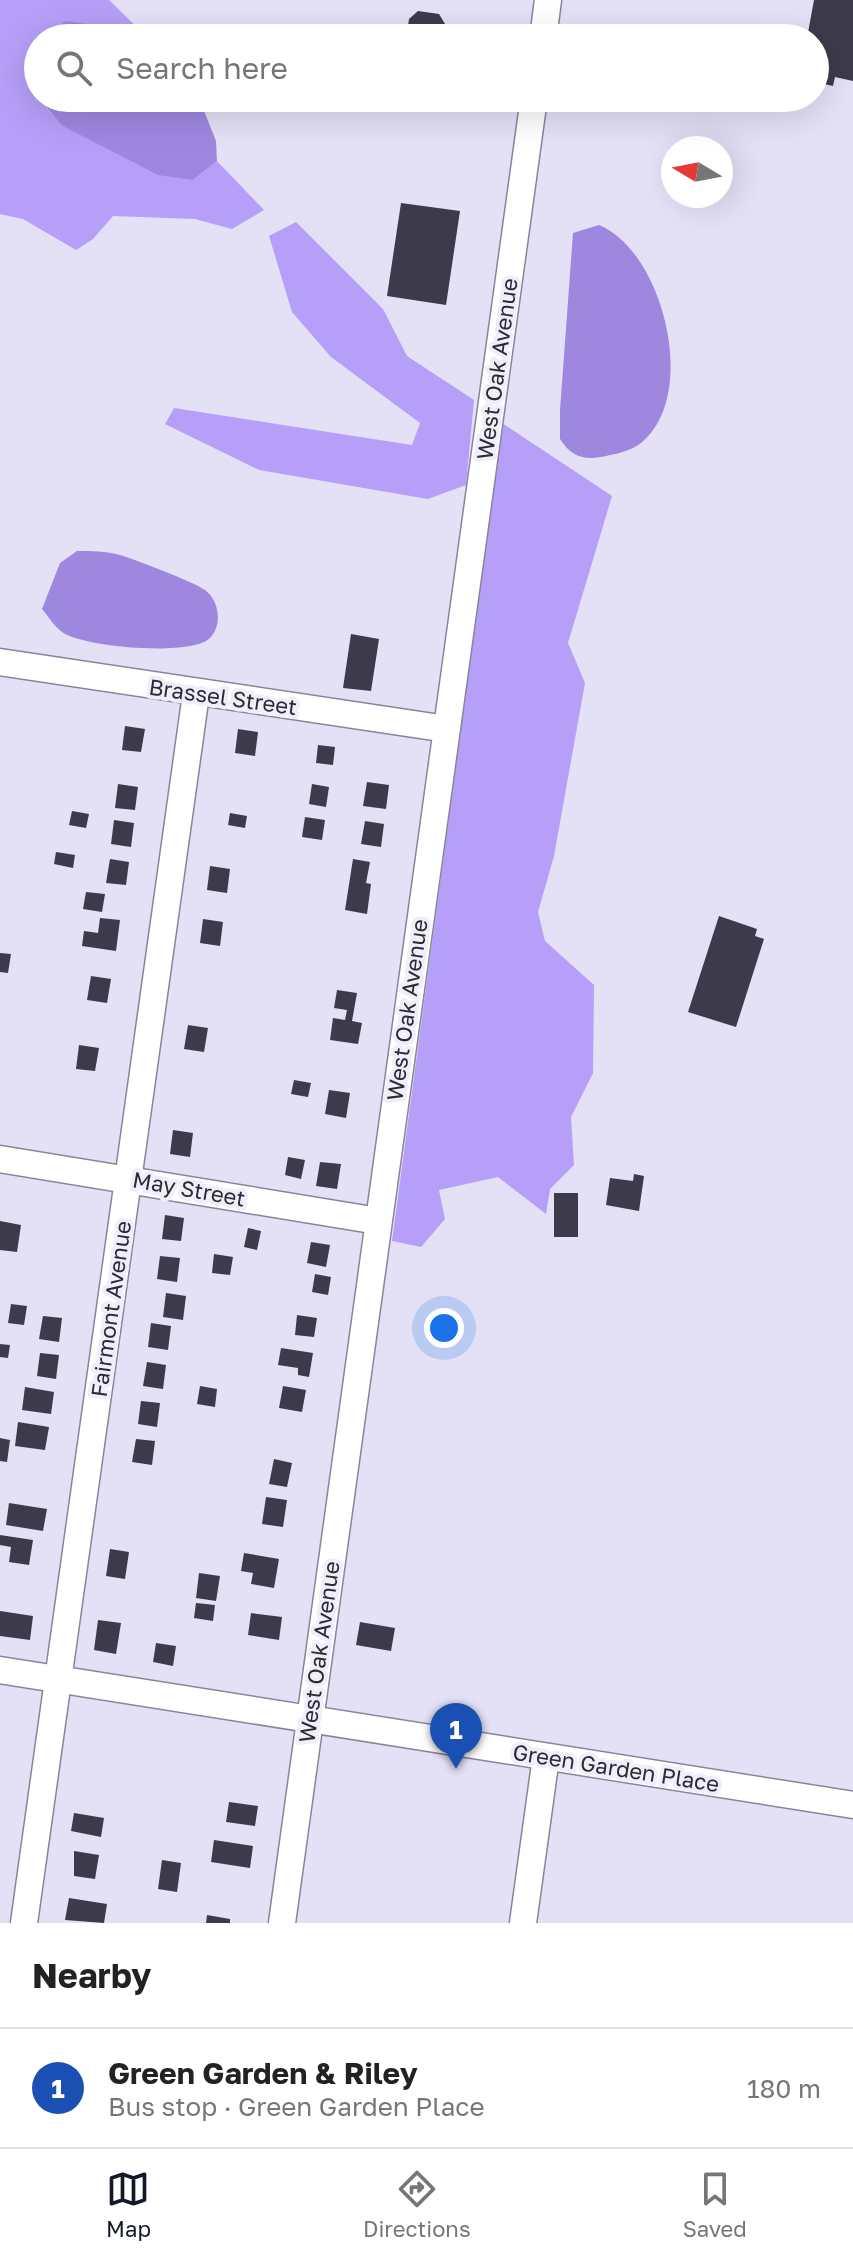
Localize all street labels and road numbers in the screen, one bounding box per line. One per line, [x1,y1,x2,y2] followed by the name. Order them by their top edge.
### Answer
[470,276,523,462] street label: West Oak Avenue
[147,673,299,720] street label: Brassel Street
[380,917,433,1103] street label: West Oak Avenue
[131,1165,247,1212] street label: May Street
[85,1219,136,1399] street label: Fairmont Avenue
[292,1559,345,1745] street label: West Oak Avenue
[511,1738,721,1797] street label: Green Garden Place

